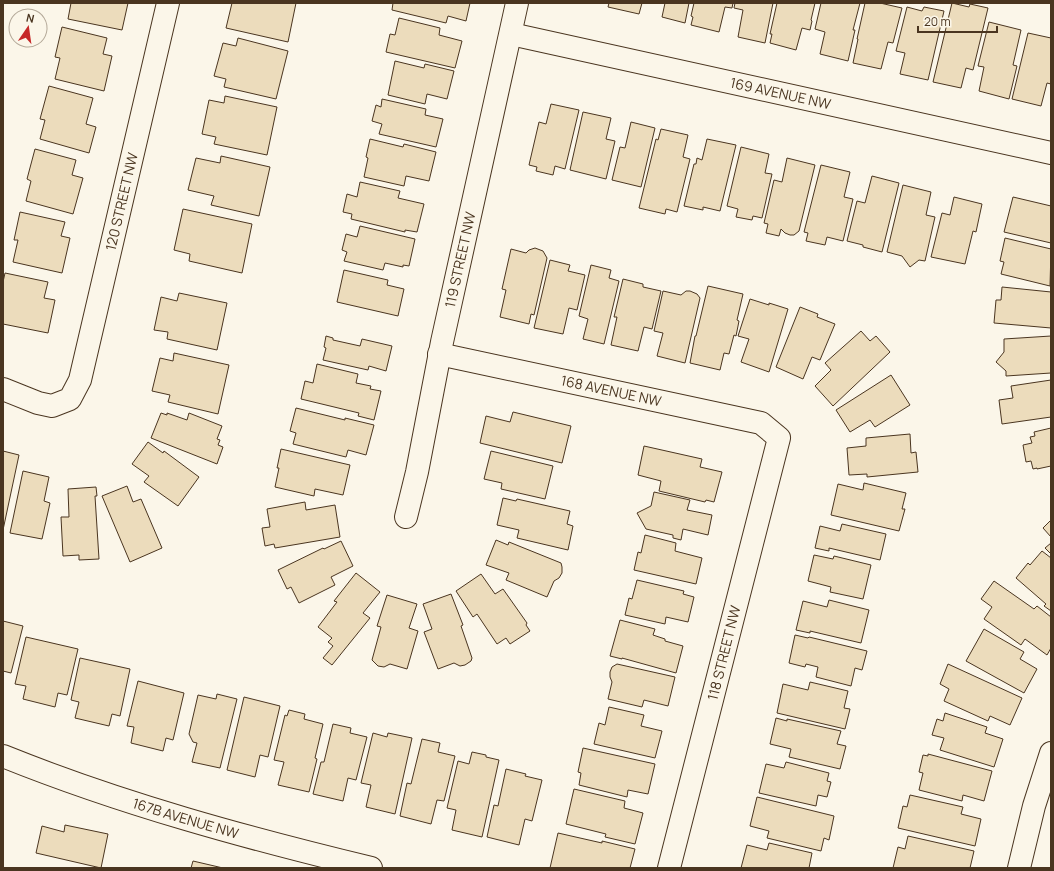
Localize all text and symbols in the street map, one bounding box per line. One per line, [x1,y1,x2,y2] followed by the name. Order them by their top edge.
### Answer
[8,8,48,48] north arrow
[918,8,997,34] scale bar
[25,10,36,26] text: N
[924,13,951,30] text: 20 m
[728,73,833,113] street label: 169 AVENUE NW
[101,151,142,252] street label: 120 STREET NW
[440,210,480,309] street label: 119 STREET NW
[559,370,663,410] street label: 168 AVENUE NW
[703,604,744,702] street label: 118 STREET NW
[130,793,241,843] street label: 167B AVENUE NW

